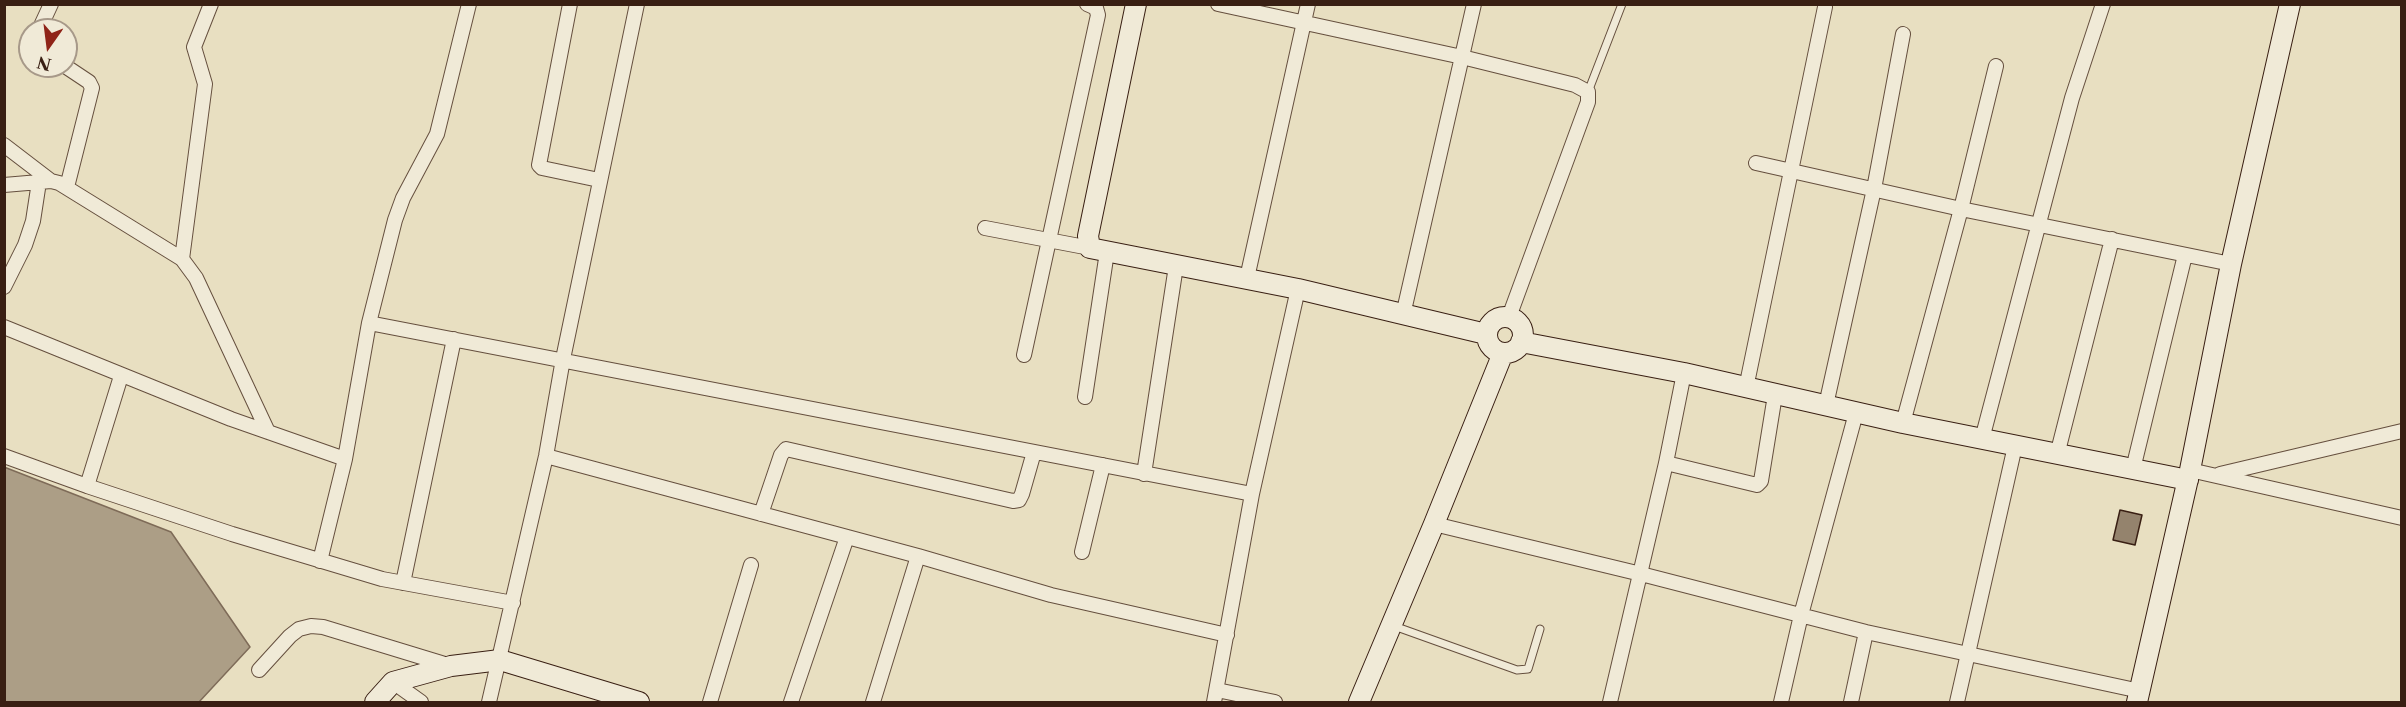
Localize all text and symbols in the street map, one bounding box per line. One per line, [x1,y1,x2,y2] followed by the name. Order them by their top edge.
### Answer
[18,18,78,78] north arrow
[35,52,53,75] text: N

